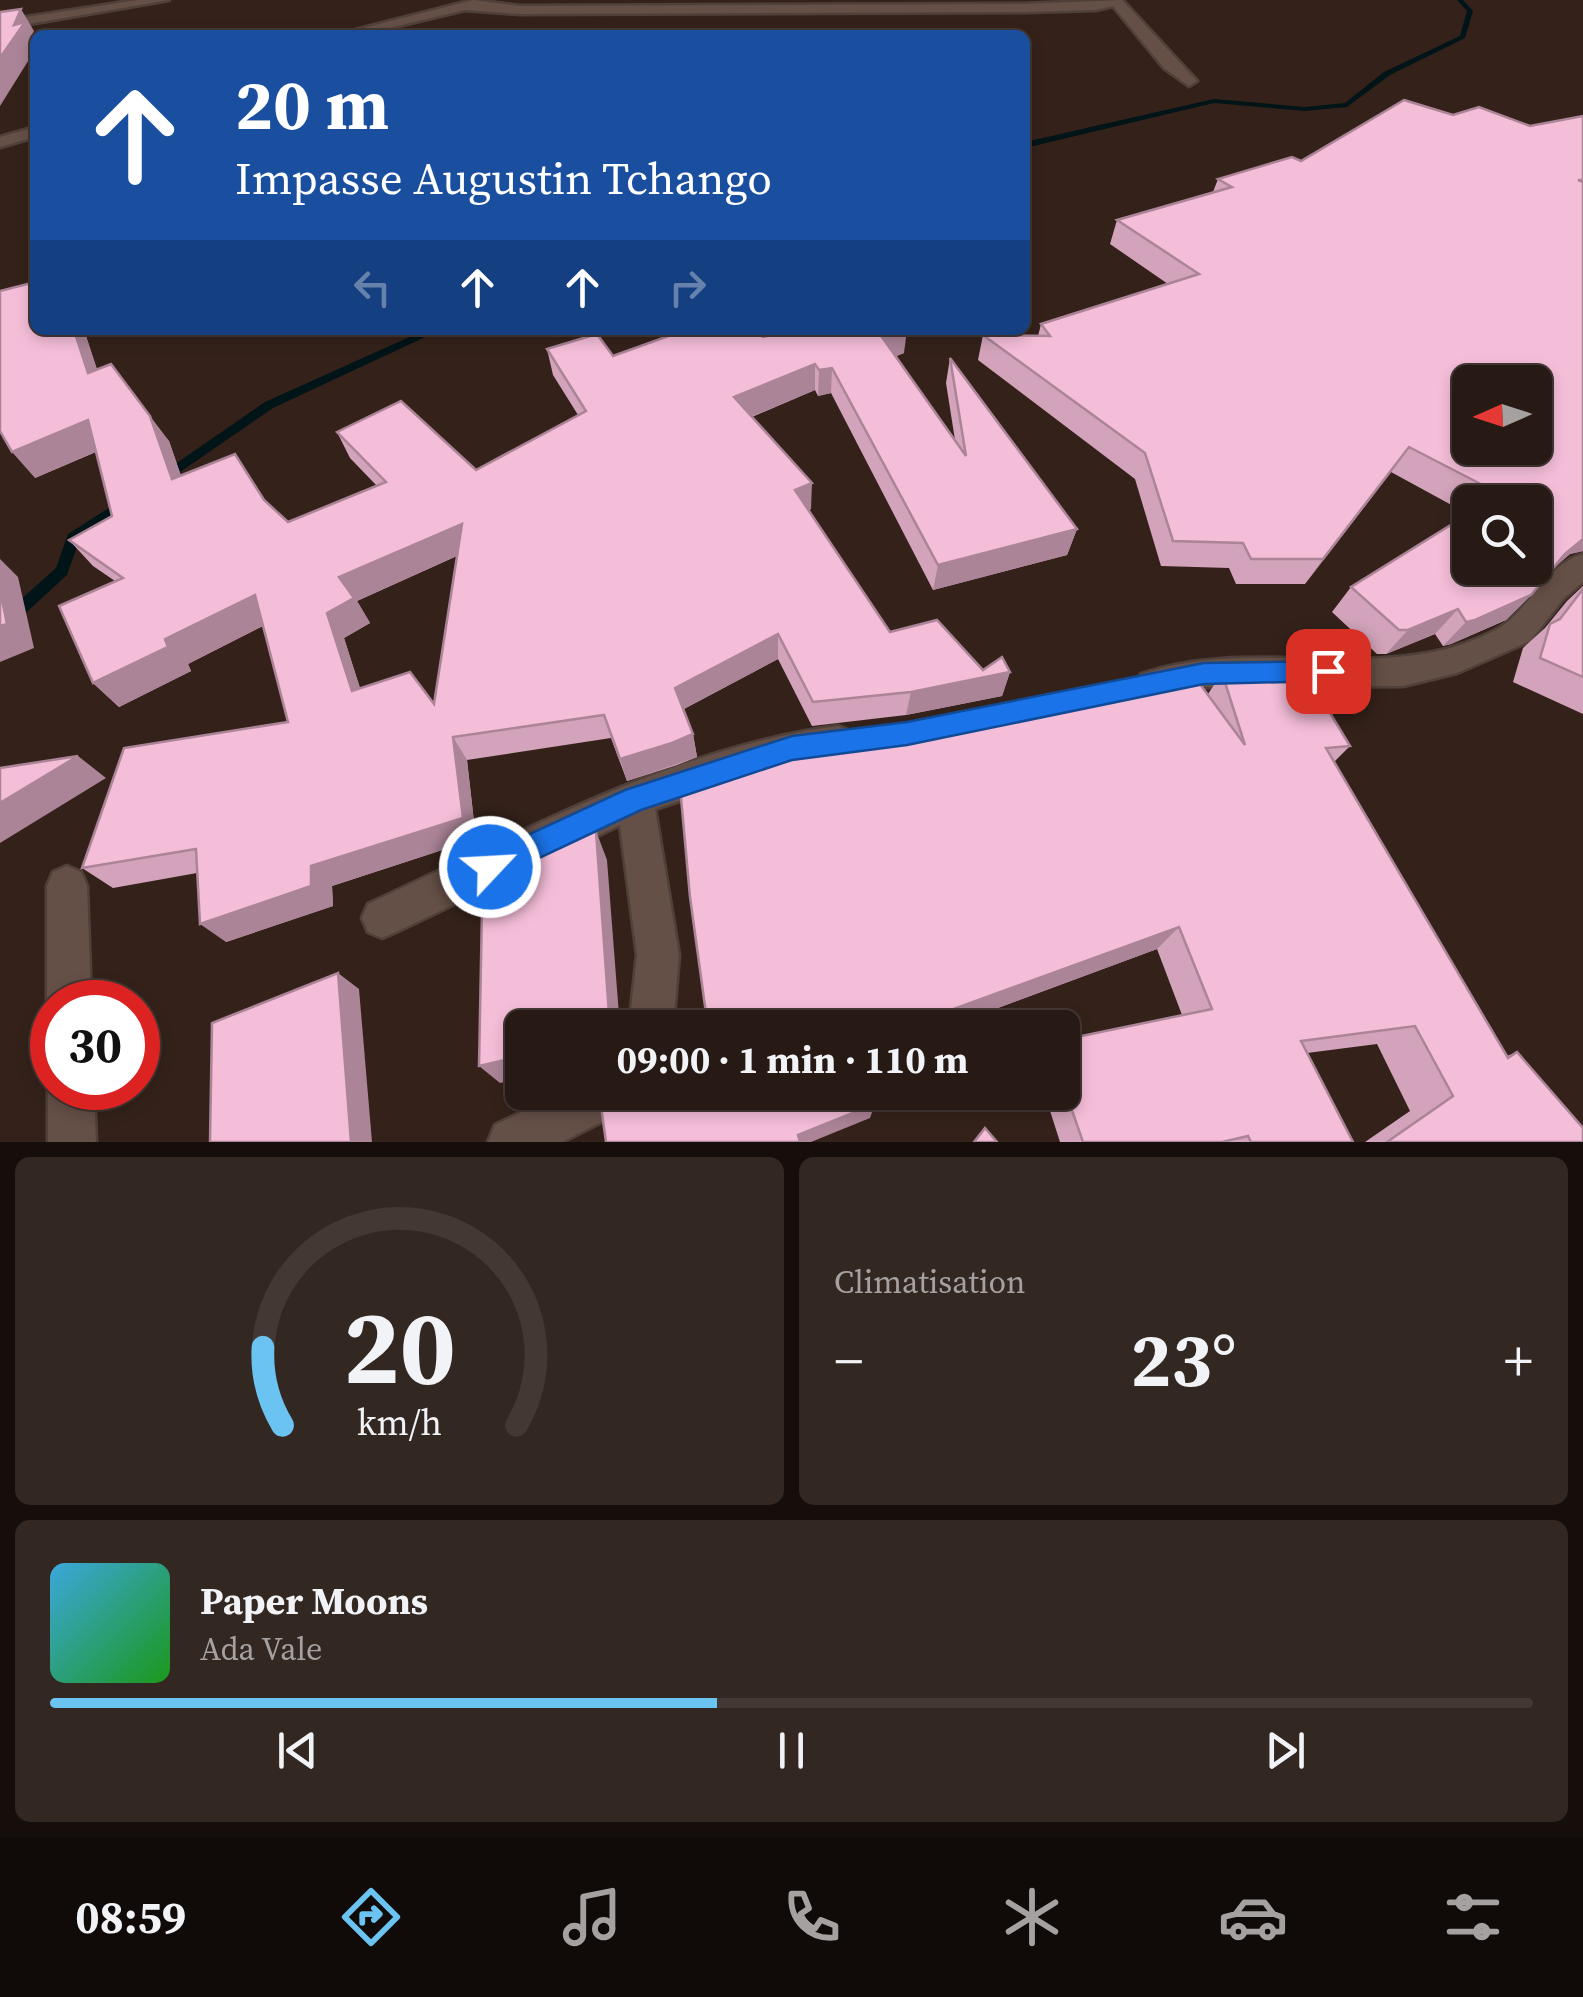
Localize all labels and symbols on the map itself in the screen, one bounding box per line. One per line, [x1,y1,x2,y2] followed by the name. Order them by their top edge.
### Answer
[1452,365,1552,465] north arrow
[1286,629,1371,714] pin
[438,815,542,919] position arrow
[30,980,160,1110] speed limit sign: 30

